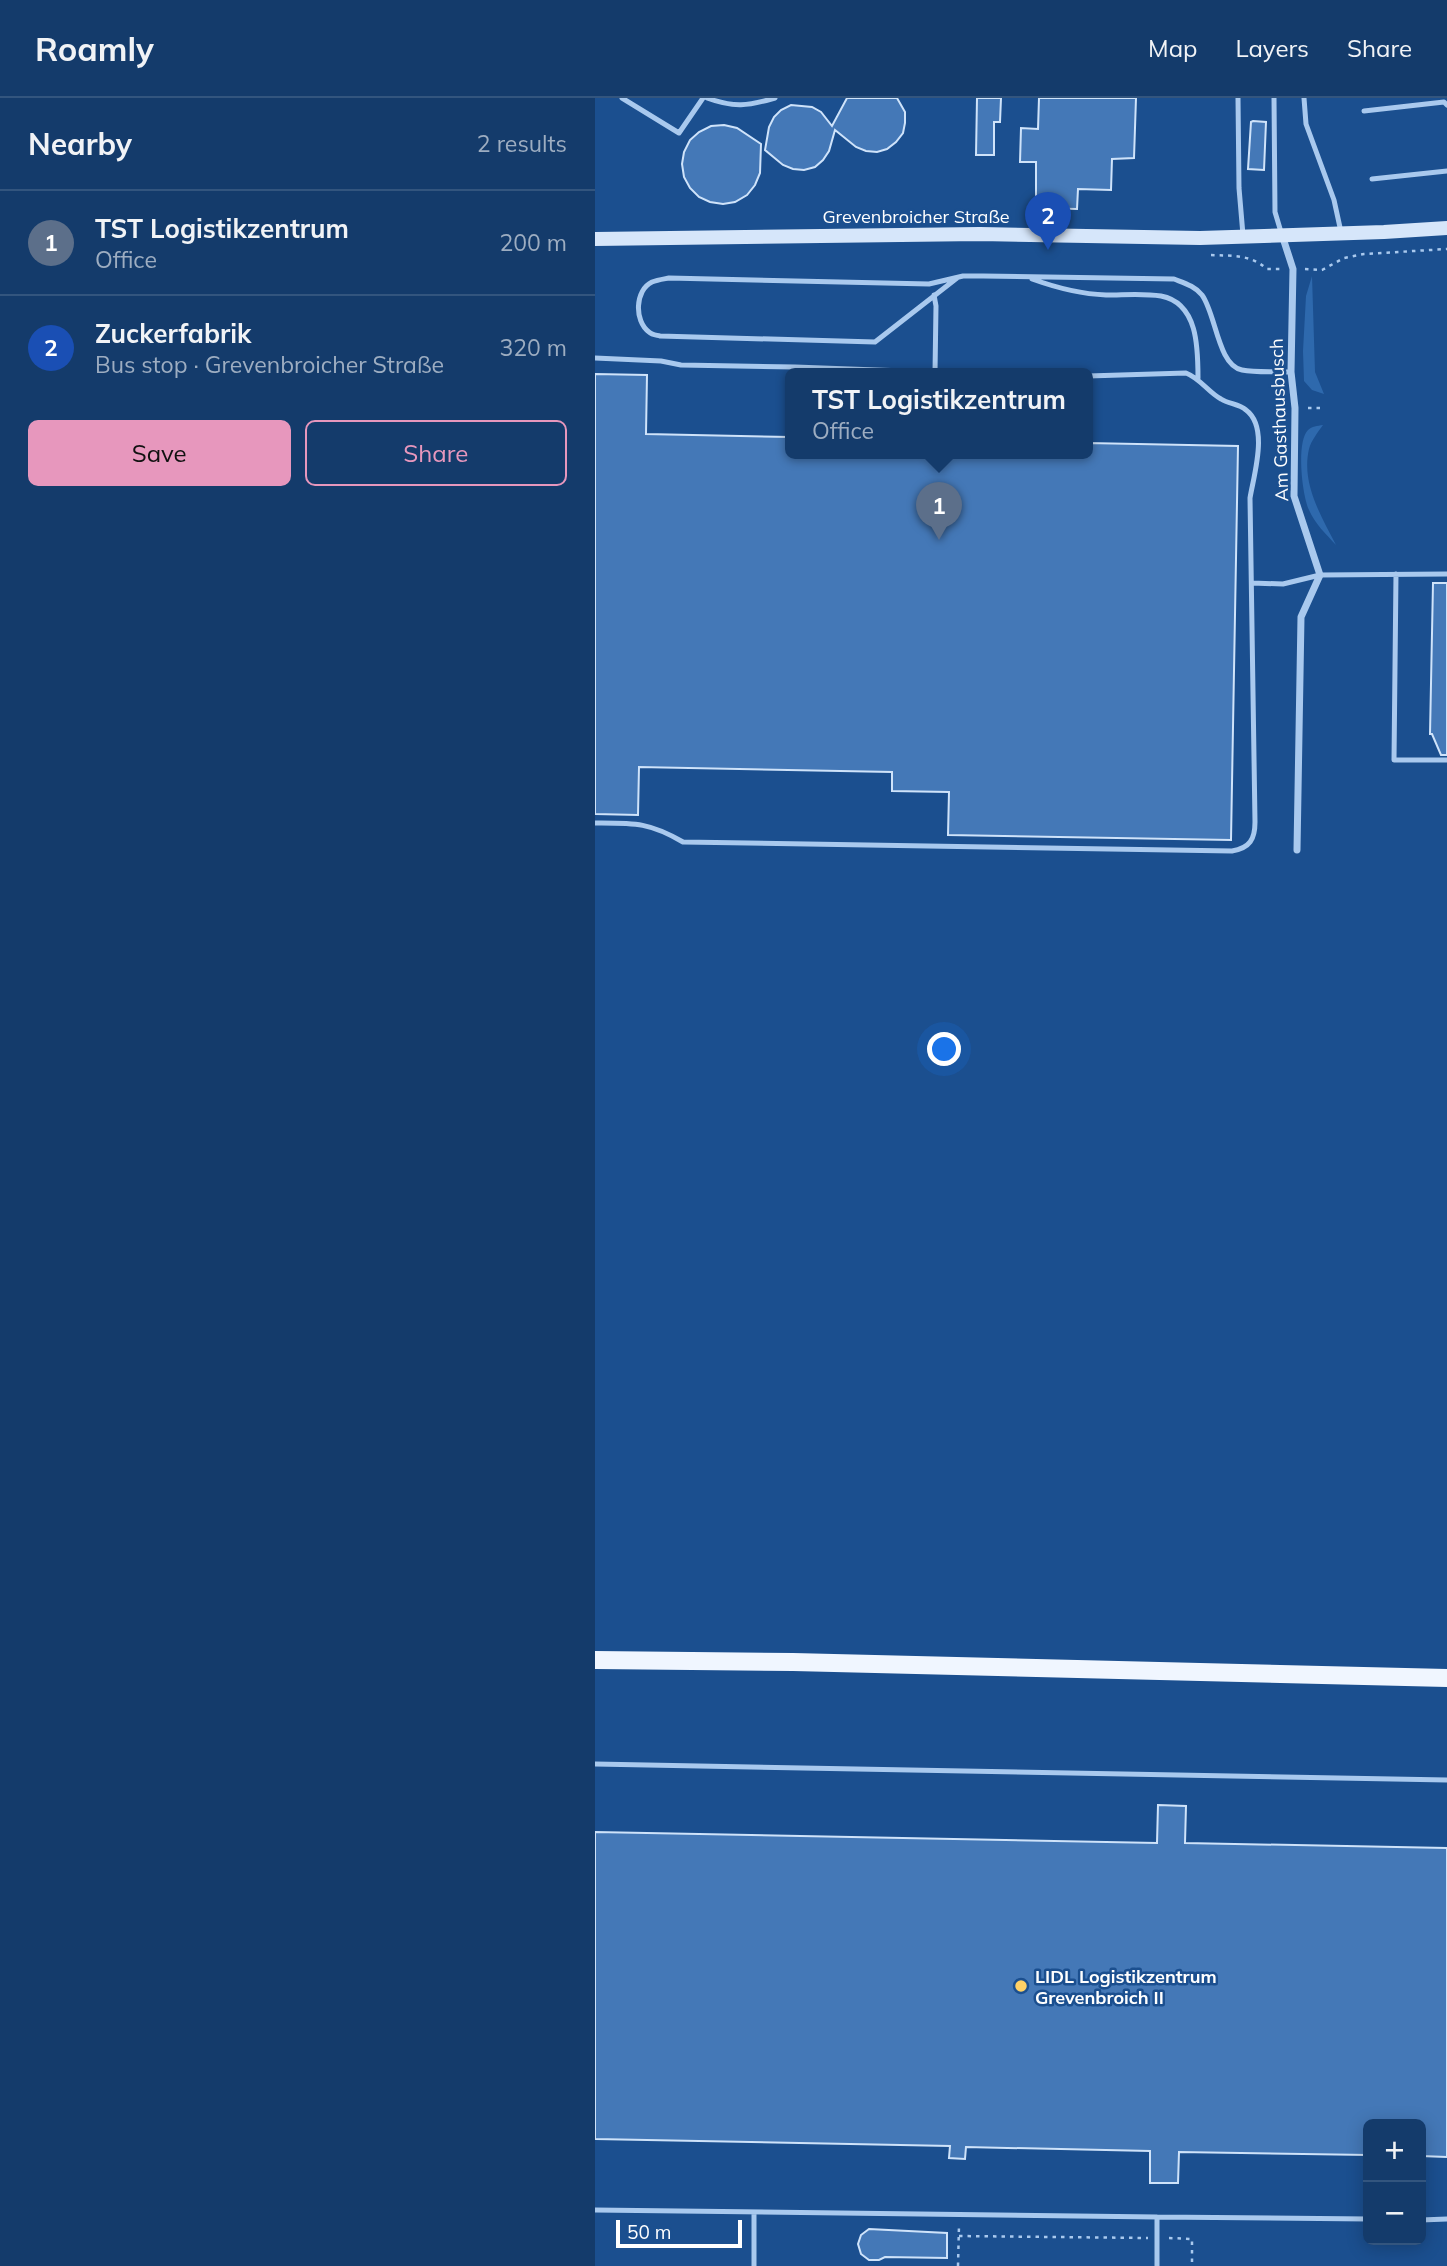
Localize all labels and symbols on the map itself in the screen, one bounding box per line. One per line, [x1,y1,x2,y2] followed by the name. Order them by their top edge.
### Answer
[1025,192,1071,250] pin: 2
[822,205,1010,228] street label: Grevenbroicher Straße
[1265,338,1293,502] street label: Am Gasthausbusch
[916,482,962,540] pin: 1
[927,1032,961,1066] your location
[1035,1965,1217,2009] place label: LIDL Logistikzentrum Grevenbroich II
[1013,1978,1029,1994] marker: LIDL Logistikzentrum Grevenbroich II
[616,2217,742,2249] scale bar

